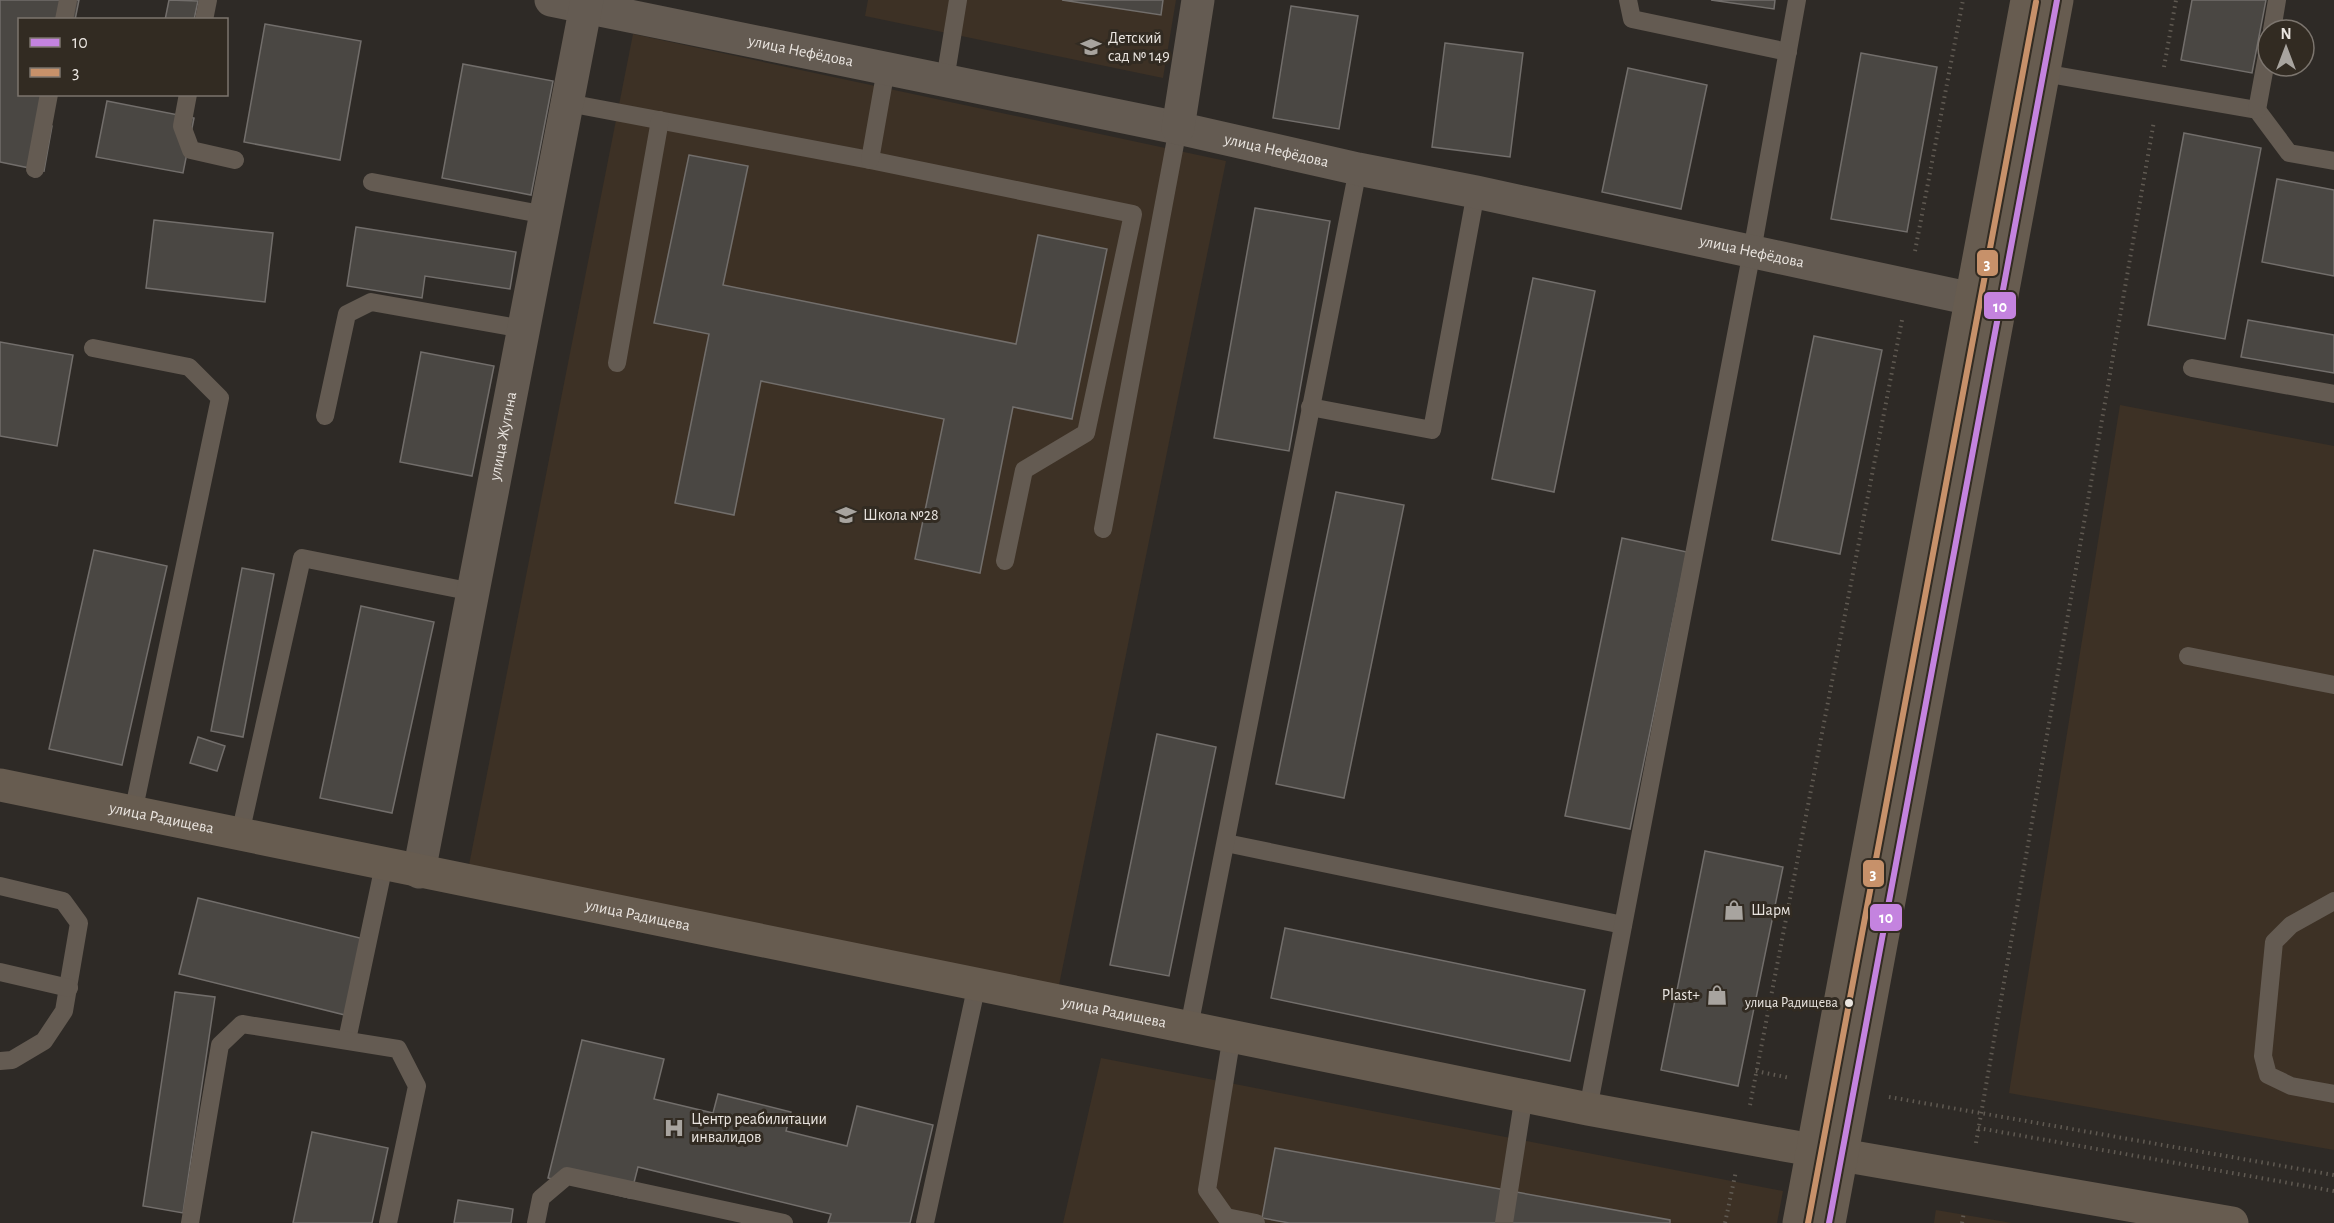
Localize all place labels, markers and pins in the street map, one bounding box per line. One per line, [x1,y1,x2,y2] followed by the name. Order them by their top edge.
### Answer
[1108,30,1170,64] place label: Детский сад № 149
[1079,35,1103,59] school or university icon: Детский сад № 149
[834,503,858,527] school or university icon: Школа №28
[863,507,939,523] place label: Школа №28
[1722,898,1746,922] shop icon: Шарм
[1751,902,1791,918] place label: Шарм
[1705,983,1729,1007] shop icon: Plast+
[1662,987,1700,1003] place label: Plast+
[1744,996,1839,1010] place label: улица Радищева
[1843,997,1855,1009] marker: улица Радищева
[691,1111,827,1145] place label: Центр реабилитации инвалидов
[662,1116,686,1140] hospital icon: Центр реабилитации инвалидов

